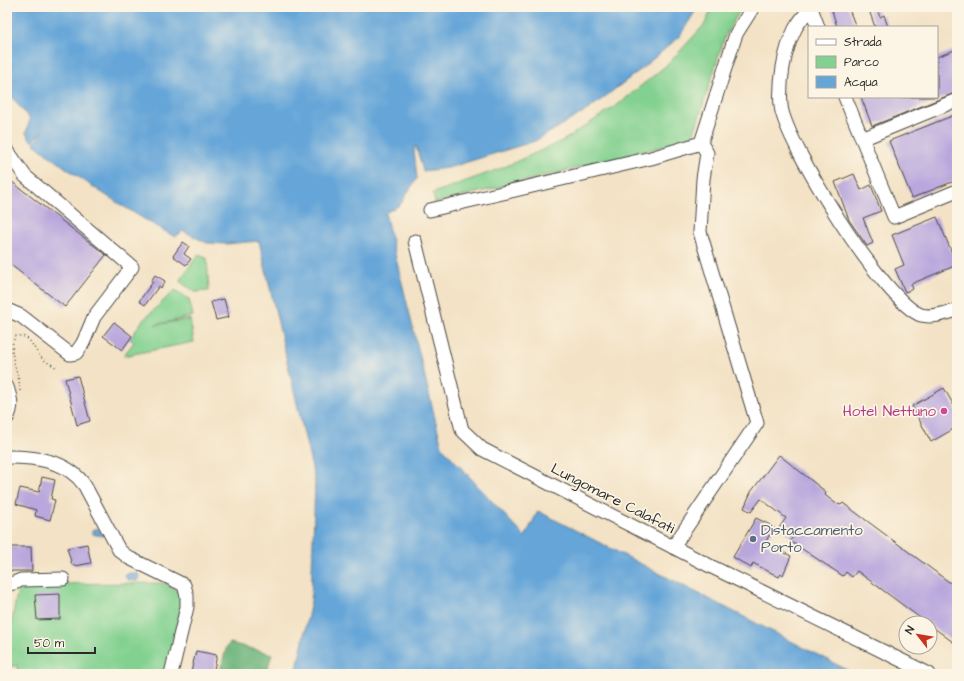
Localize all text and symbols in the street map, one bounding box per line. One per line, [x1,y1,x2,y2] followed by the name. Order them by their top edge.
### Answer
[808,26,938,98] legend
[844,34,882,51] text: Strada
[844,54,879,71] text: Parco
[844,74,878,91] text: Acqua
[843,401,937,422] place label: Hotel Nettuno
[939,406,949,416] marker: Hotel Nettuno
[547,458,679,540] street label: Lungomare Calafati
[761,520,863,558] place label: Distaccamento Porto
[748,534,758,544] marker: Distaccamento Porto
[898,615,938,655] north arrow
[902,623,918,637] text: N
[28,629,95,655] scale bar
[34,635,65,652] text: 50 m

